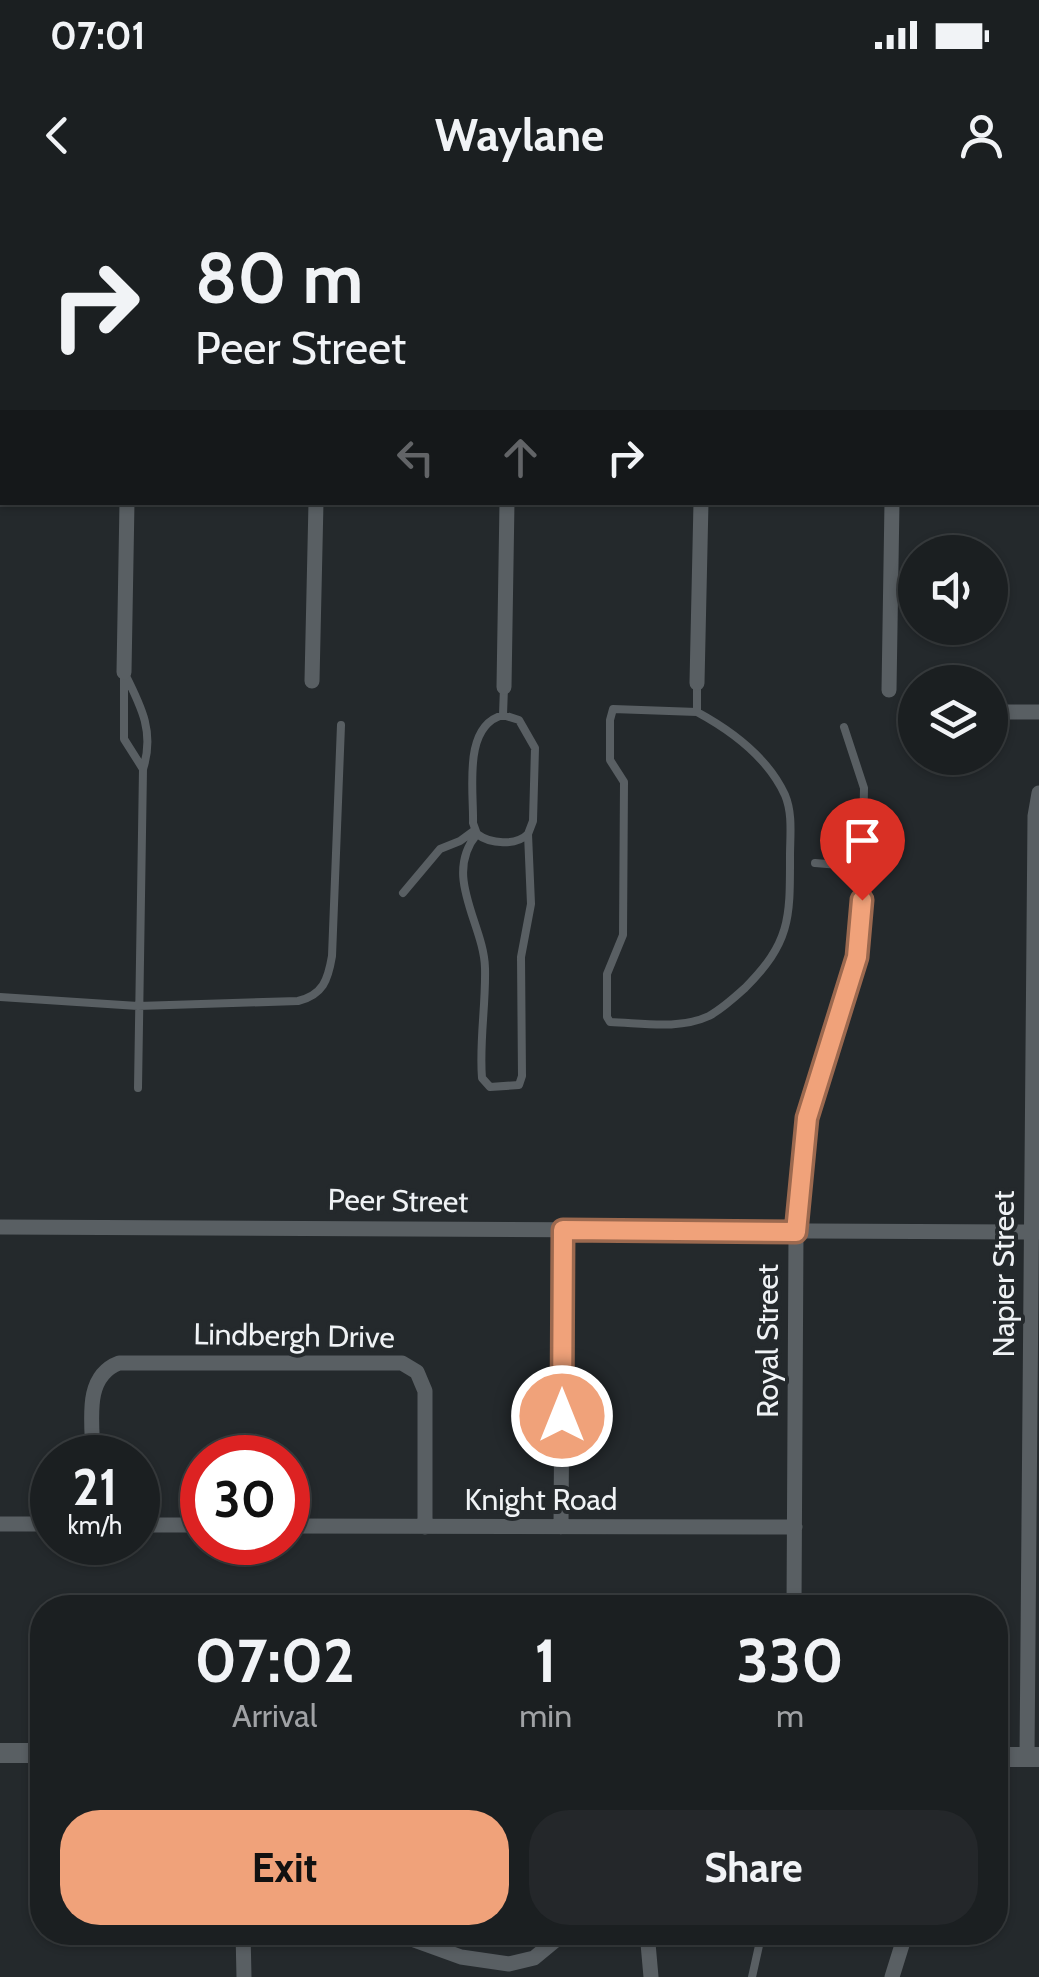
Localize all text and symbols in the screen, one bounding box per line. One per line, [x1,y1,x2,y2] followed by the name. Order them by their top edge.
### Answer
[50,12,146,59] text: 07:01
[30,108,85,163] icon: back
[435,108,604,162] text: Waylane
[954,108,1009,163] icon: person
[195,235,363,321] text: 80 m
[30,240,160,370] icon: right
[195,321,406,375] text: Peer Street
[388,430,443,485] icon: left
[493,430,548,485] icon: ahead
[598,430,653,485] icon: right
[898,535,1008,775] map controls
[898,535,1008,645] button: sound
[898,665,1008,775] button: layers
[820,798,905,901] pin
[835,813,890,868] icon: arrive
[327,1181,469,1220] street label: Peer Street
[985,1191,1022,1357] street label: Napier Street
[749,1264,786,1418] street label: Royal Street
[193,1315,395,1356] street label: Lindbergh Drive
[510,1364,614,1468] position arrow
[180,1435,310,1565] speed limit sign: 30
[73,1457,117,1518] text: 21
[464,1481,618,1518] street label: Knight Road
[68,1510,122,1540] text: km/h
[194,1624,355,1697] text: 07:02
[535,1624,557,1697] text: 1
[737,1624,844,1697] text: 330
[232,1696,317,1735] text: Arrival
[519,1696,572,1735] text: min
[776,1696,804,1735] text: m
[60,1810,509,1925] button: Exit
[529,1810,978,1925] button: Share

